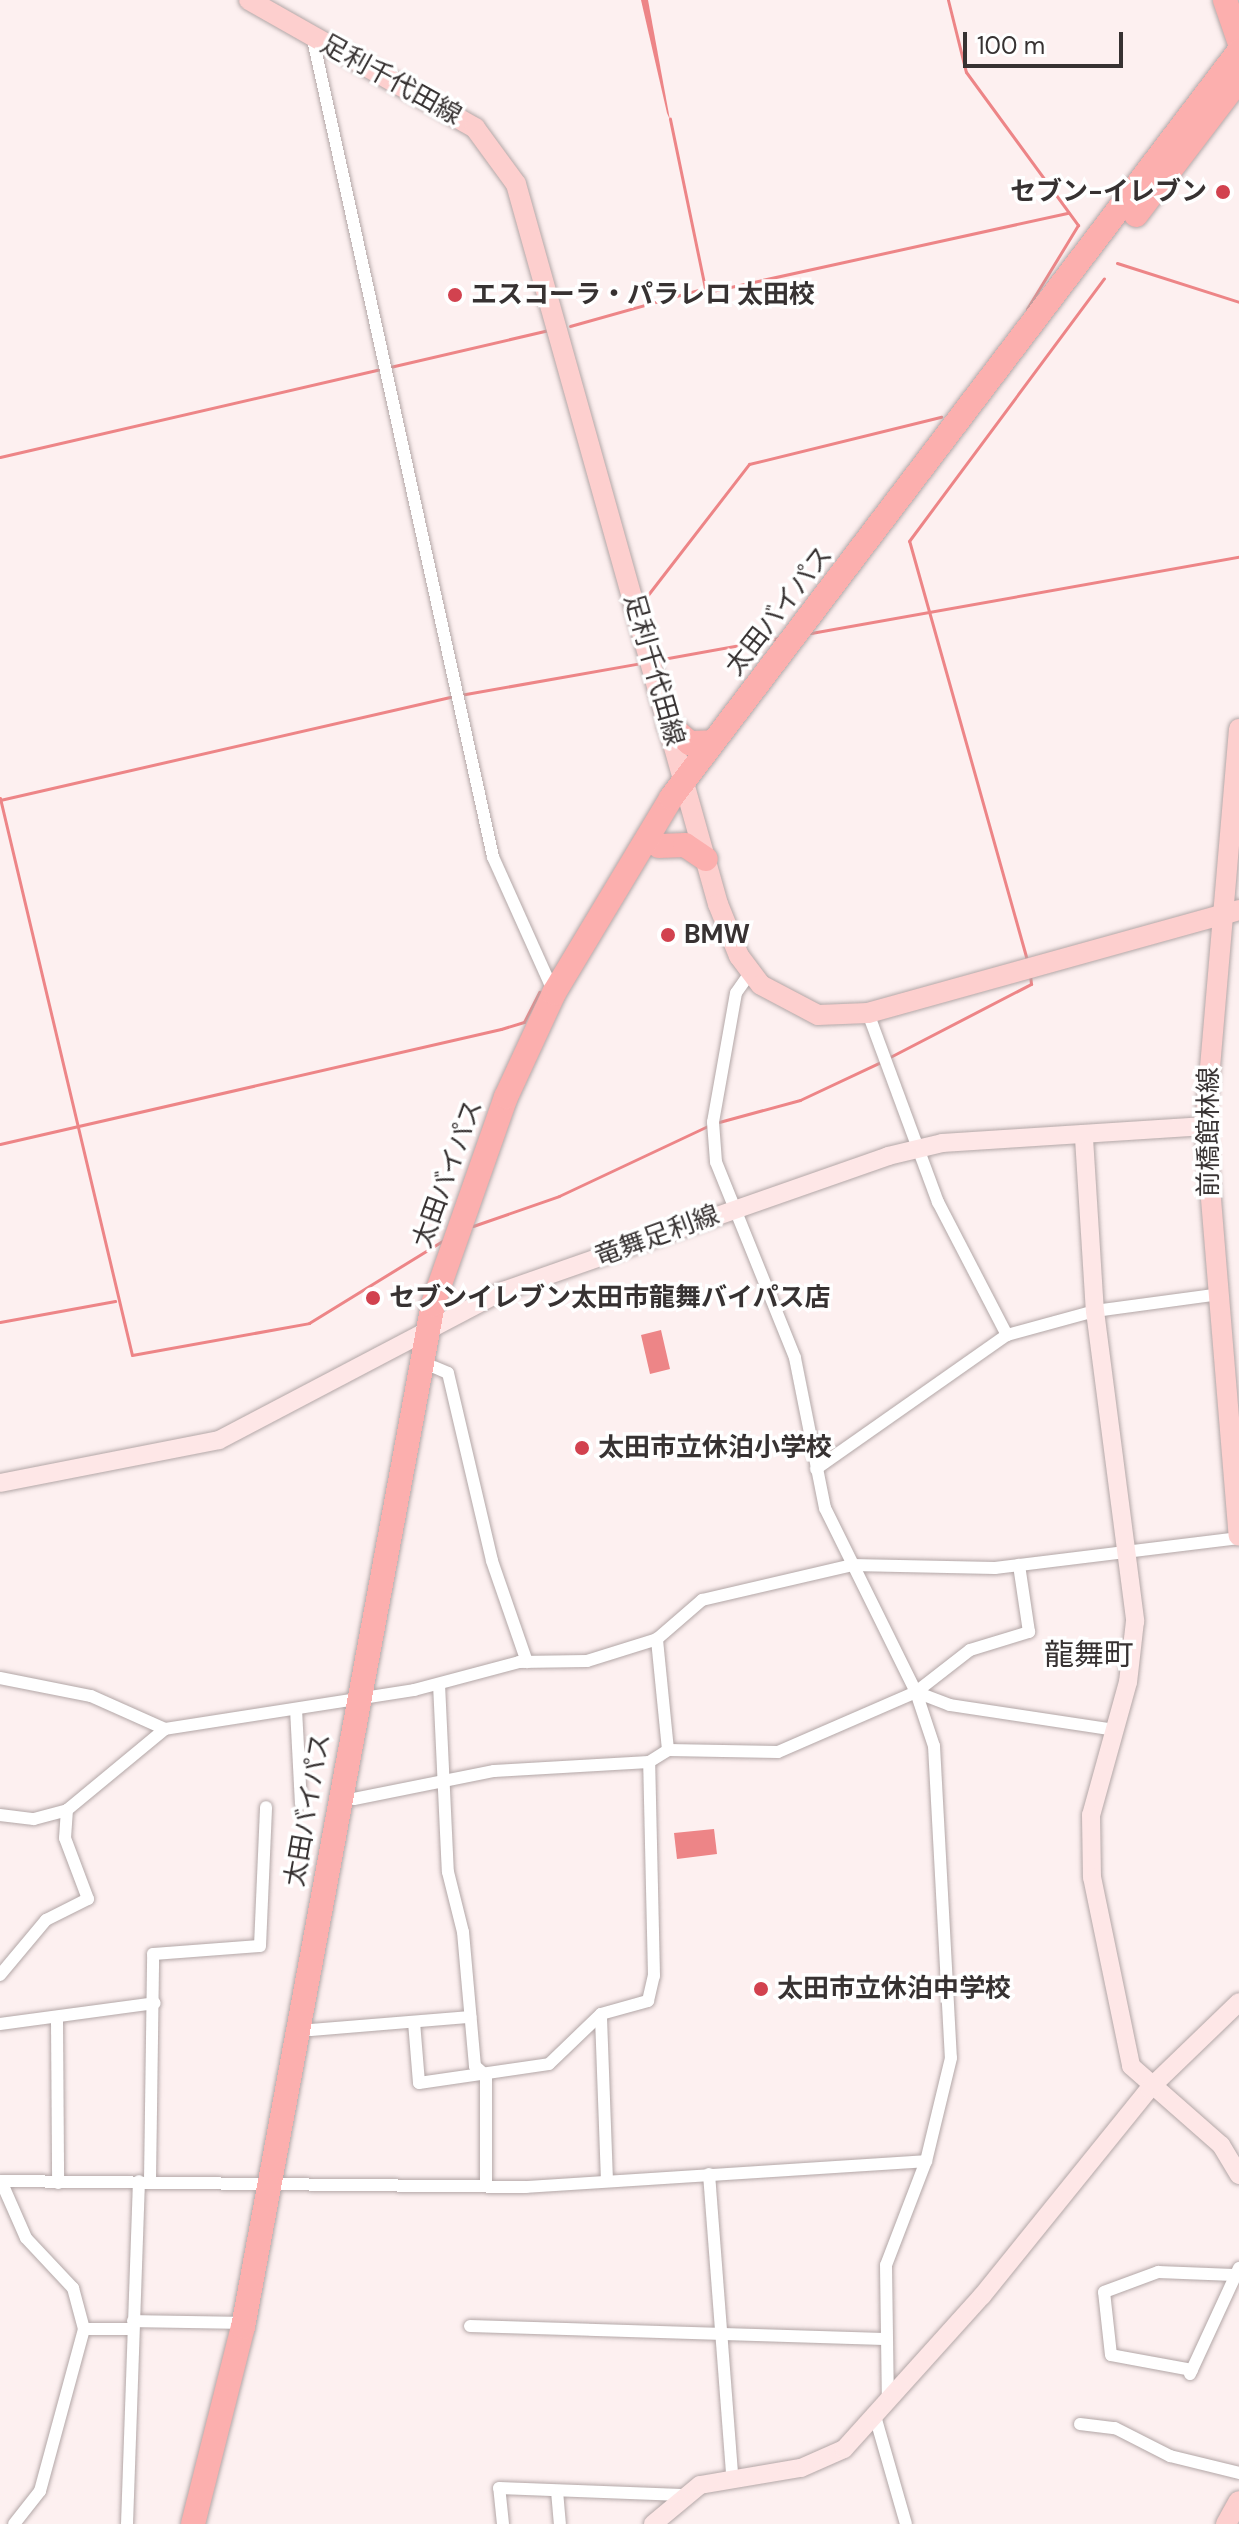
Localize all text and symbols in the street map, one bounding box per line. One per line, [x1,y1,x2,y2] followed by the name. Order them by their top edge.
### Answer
[967,16,1127,66] scale bar
[315,29,467,131] street label: 足利千代田線
[977,30,1045,61] text: 100 m
[1010,176,1207,208] place label: セブン-イレブン
[1214,183,1232,201] marker: セブン-イレブン
[471,279,815,311] place label: エスコーラ・パラレロ 太田校
[446,286,464,304] marker: エスコーラ・パラレロ 太田校
[719,540,839,682] street label: 太田バイパス
[618,591,690,749] street label: 足利千代田線
[684,919,750,951] place label: BMW
[659,926,677,944] marker: BMW
[1193,1067,1225,1197] street label: 前橋館林線
[407,1095,489,1253] street label: 太田バイパス
[591,1199,723,1273] street label: 竜舞足利線
[389,1282,831,1314] place label: セブンイレブン太田市龍舞バイパス店
[364,1289,382,1307] marker: セブンイレブン太田市龍舞バイパス店
[598,1432,832,1464] place label: 太田市立休泊小学校
[573,1439,591,1457] marker: 太田市立休泊小学校
[1044,1637,1134,1673] district label: 龍舞町
[279,1730,337,1890] street label: 太田バイパス
[777,1973,1011,2005] place label: 太田市立休泊中学校
[752,1980,770,1998] marker: 太田市立休泊中学校

